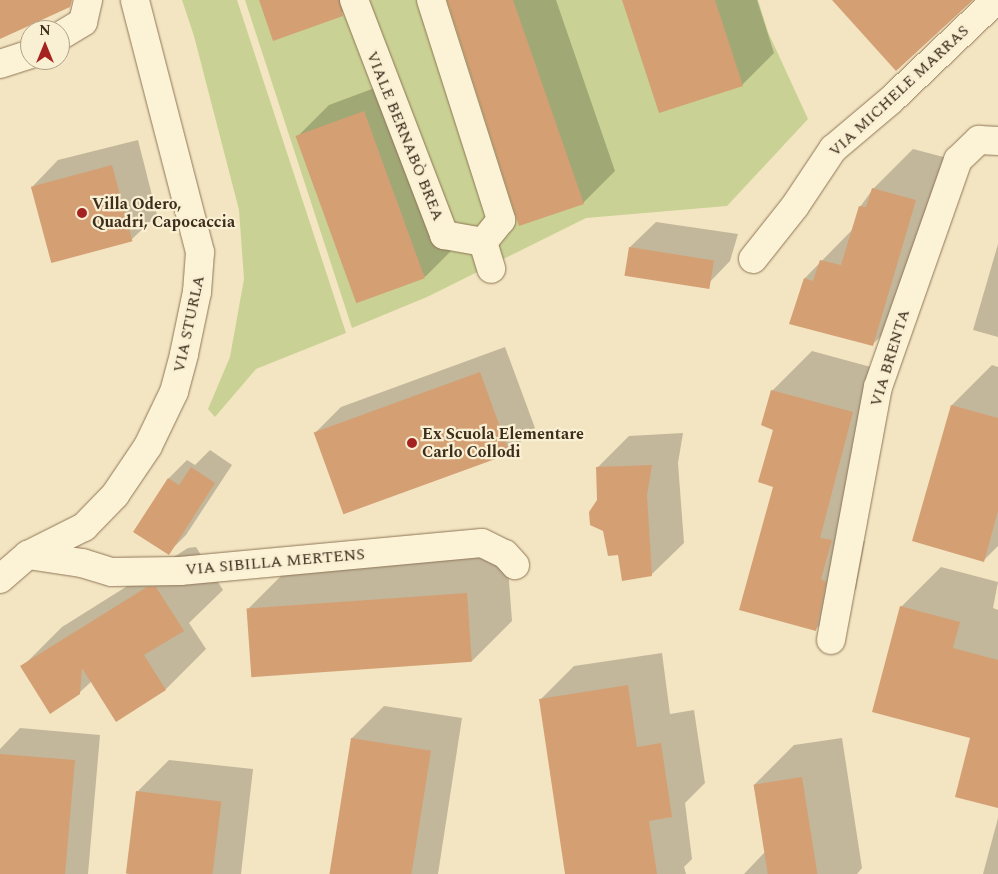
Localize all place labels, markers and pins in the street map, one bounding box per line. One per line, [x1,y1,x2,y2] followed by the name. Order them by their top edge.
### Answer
[92,194,235,232] place label: Villa Odero, Quadri, Capocaccia
[76,207,88,219] marker: Villa Odero, Quadri, Capocaccia
[422,424,584,462] place label: Ex Scuola Elementare Carlo Collodi
[406,437,418,449] marker: Ex Scuola Elementare Carlo Collodi

